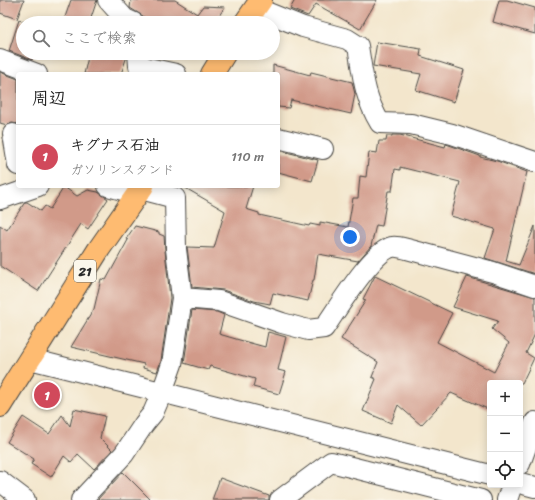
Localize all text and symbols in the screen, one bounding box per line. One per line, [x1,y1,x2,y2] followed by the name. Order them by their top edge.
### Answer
[16,16,280,60] search box
[62,25,137,51] text: ここで検索
[30,27,52,49] icon: search
[32,83,66,113] text: 周辺
[70,132,160,158] text: キグナス石油
[42,145,48,168] text: 1
[231,145,264,168] text: 110 m
[70,158,174,181] text: ガソリンスタンド
[340,227,360,247] your location
[74,260,96,282] road number: 21
[34,380,60,410] pin: 1
[487,380,523,488] map controls
[487,380,523,416] button: +
[487,416,523,452] button: −
[487,452,523,488] button: locate

